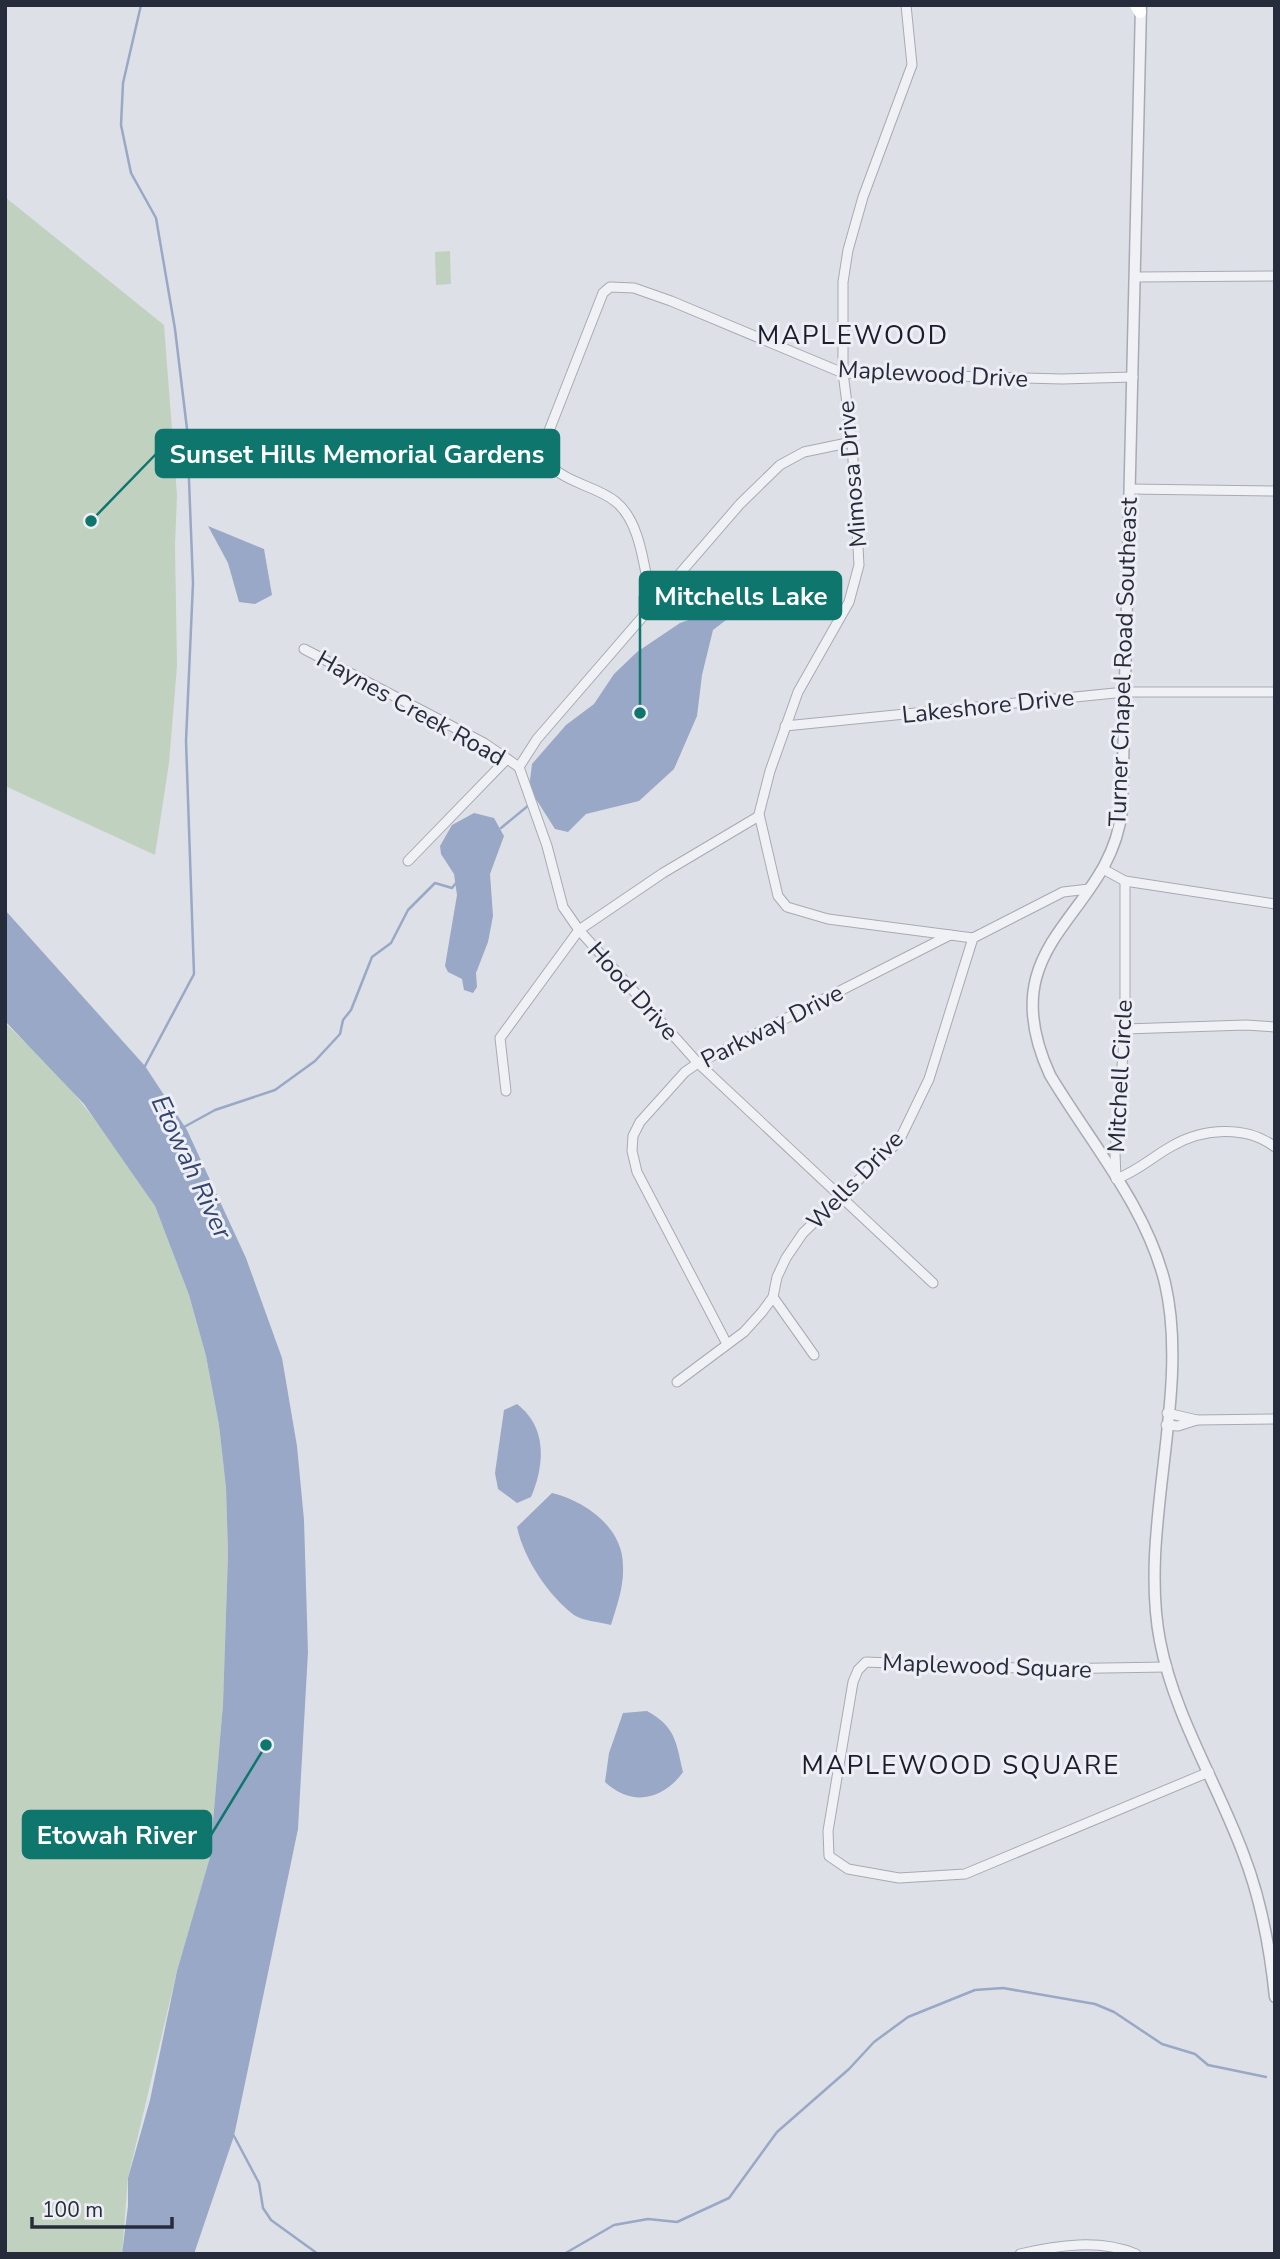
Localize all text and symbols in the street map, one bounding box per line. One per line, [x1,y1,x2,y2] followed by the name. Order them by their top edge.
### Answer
[757,318,949,353] district label: MAPLEWOOD
[837,353,1029,395] street label: Maplewood Drive
[830,399,874,549] street label: Mimosa Drive
[156,430,559,477] callout: Sunset Hills Memorial Gardens
[169,437,545,472] text: Sunset Hills Memorial Gardens
[1101,496,1145,827] street label: Turner Chapel Road Southeast
[640,572,841,619] callout: Mitchells Lake
[654,579,828,614] text: Mitchells Lake
[311,643,511,773] street label: Haynes Creek Road
[900,681,1076,731] street label: Lakeshore Drive
[580,935,686,1047] street label: Hood Drive
[695,976,849,1076] street label: Parkway Drive
[1100,999,1140,1153] street label: Mitchell Circle
[143,1090,240,1245] water label: Etowah River
[800,1123,910,1237] street label: Wells Drive
[882,1646,1092,1686] street label: Maplewood Square
[801,1748,1121,1783] district label: MAPLEWOOD SQUARE
[23,1811,211,1858] callout: Etowah River
[37,1818,198,1853] text: Etowah River
[32,2186,172,2230] scale bar
[42,2196,103,2224] text: 100 m

